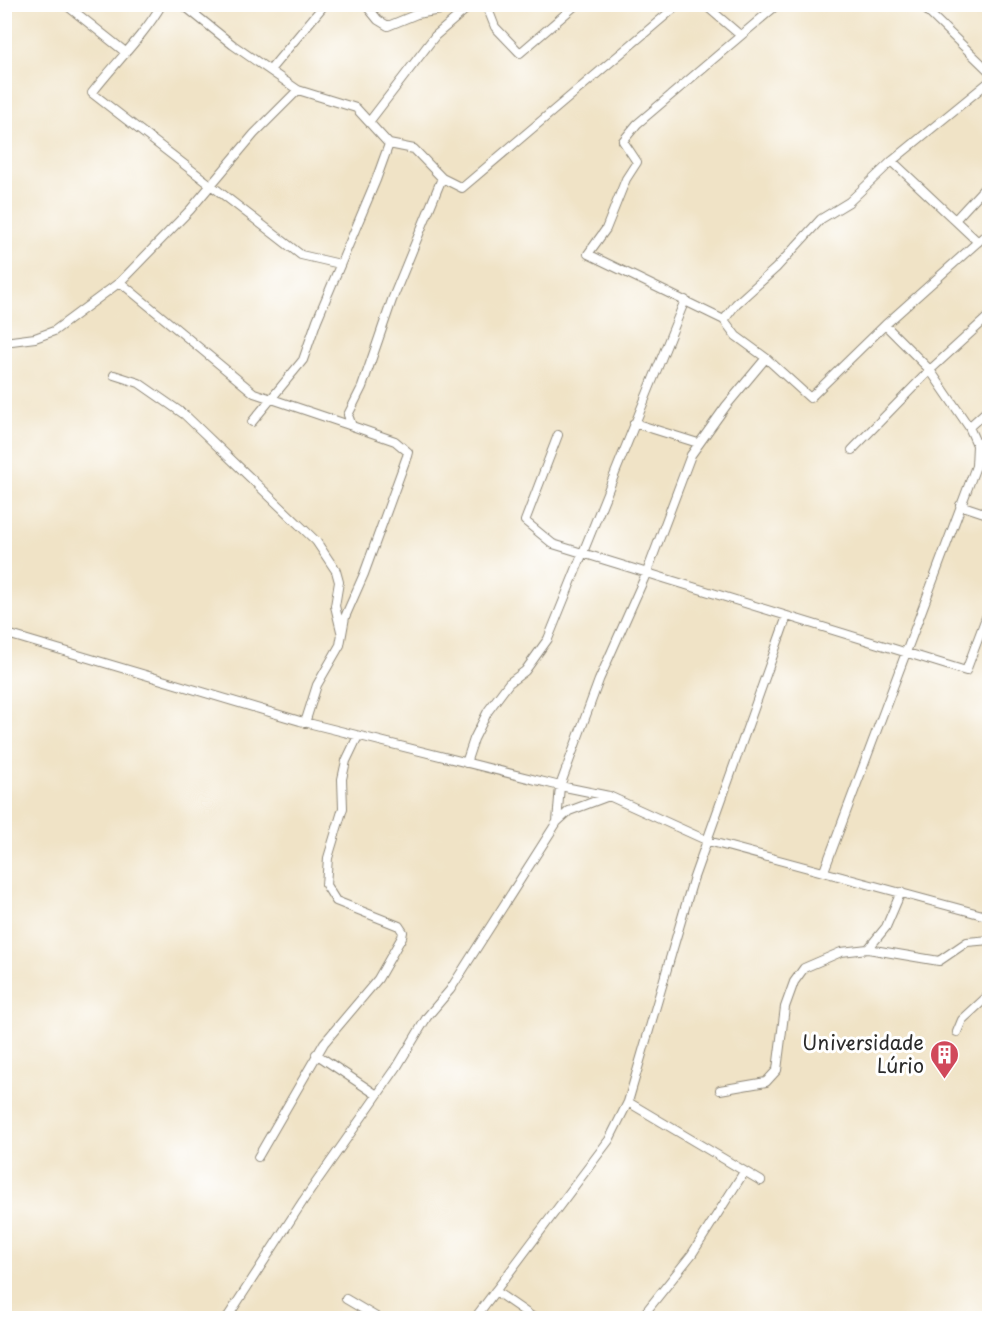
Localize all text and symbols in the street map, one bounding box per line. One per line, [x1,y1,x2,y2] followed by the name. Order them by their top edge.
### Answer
[802,1027,924,1080] place label: Universidade Lúrio
[929,1038,961,1080] building icon: Universidade Lúrio

